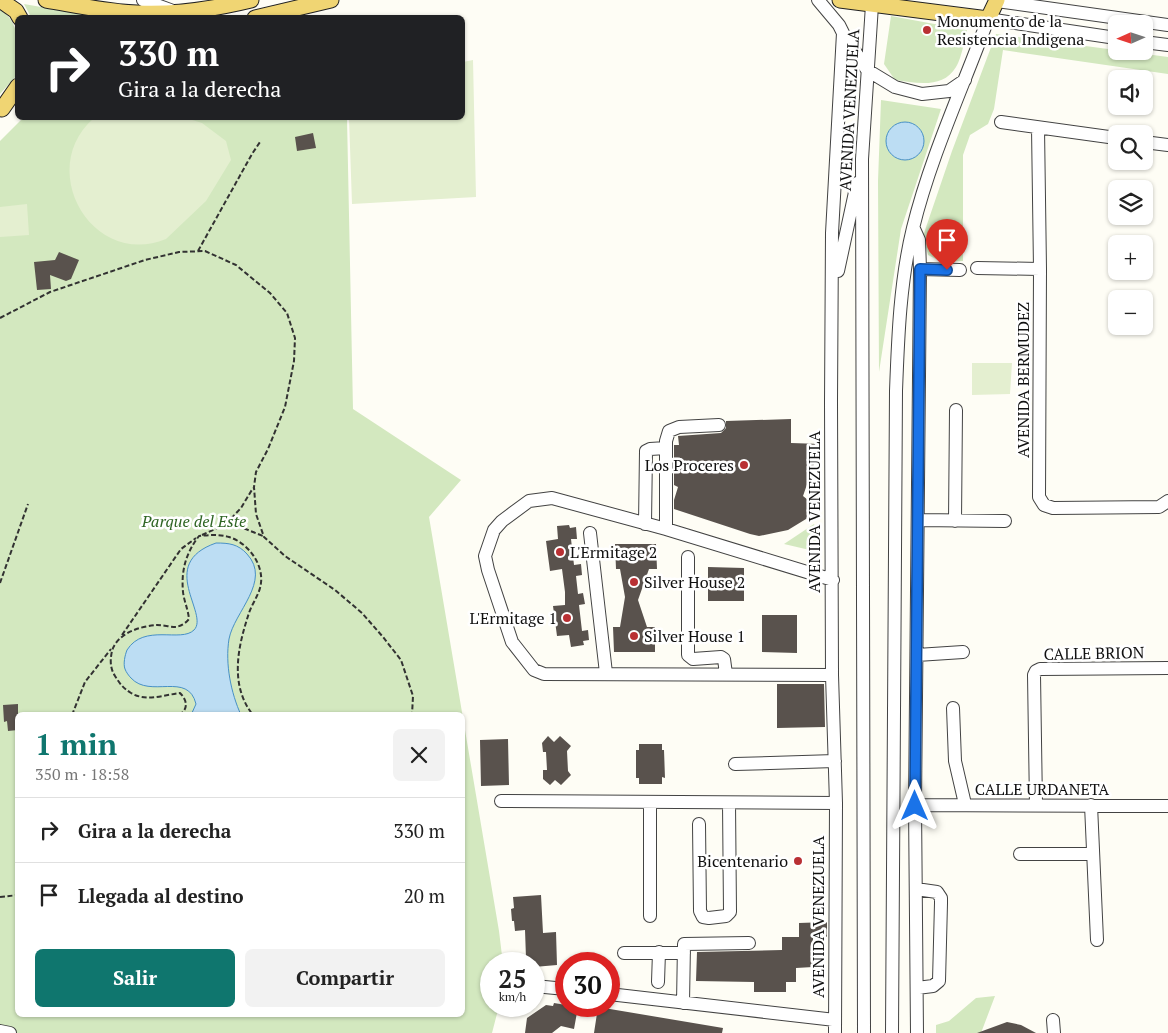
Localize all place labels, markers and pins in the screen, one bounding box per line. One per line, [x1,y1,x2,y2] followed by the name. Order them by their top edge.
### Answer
[937,10,1084,50] place label: Monumento de la Resistencia Indigena
[921,24,933,36] marker: Monumento de la Resistencia Indigena
[926,219,968,270] pin
[645,454,734,476] place label: Los Proceres
[738,459,750,471] marker: Los Proceres
[570,541,657,563] place label: L'Ermitage 2
[554,546,566,558] marker: L'Ermitage 2
[644,571,745,593] place label: Silver House 2
[628,576,640,588] marker: Silver House 2
[470,607,557,629] place label: L'Ermitage 1
[561,612,573,624] marker: L'Ermitage 1
[644,625,745,647] place label: Silver House 1
[628,630,640,642] marker: Silver House 1
[697,850,788,872] place label: Bicentenario
[792,855,804,867] marker: Bicentenario

